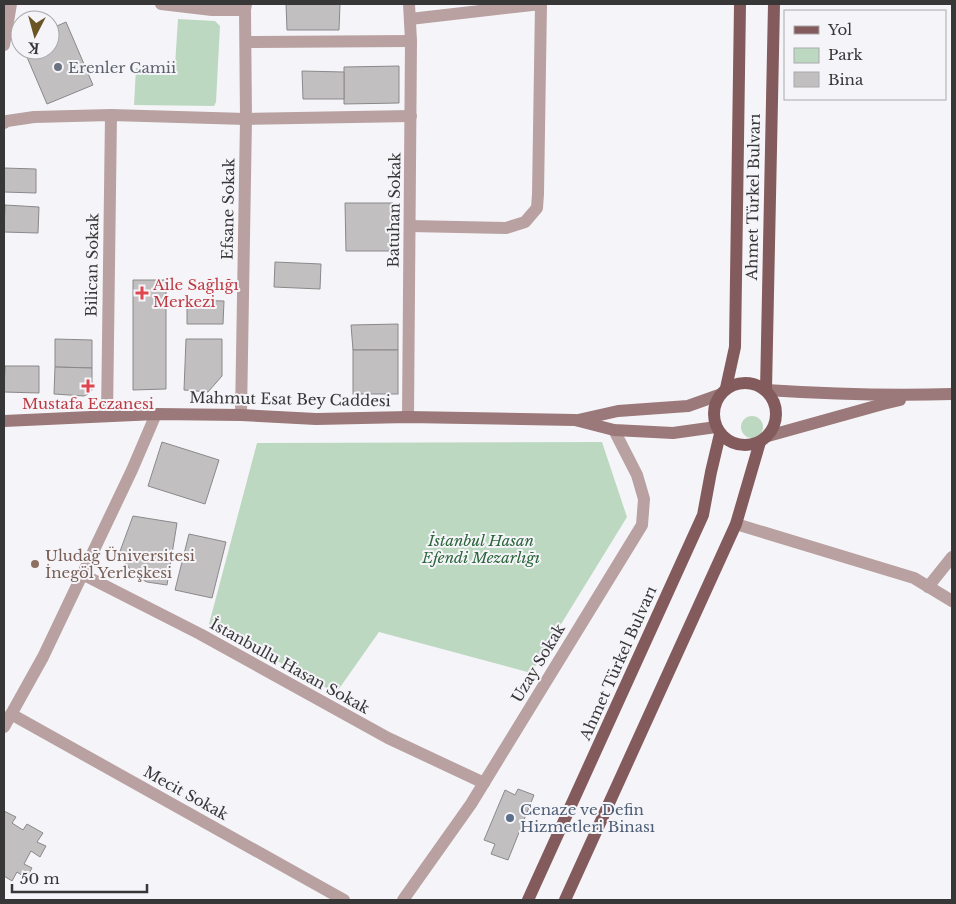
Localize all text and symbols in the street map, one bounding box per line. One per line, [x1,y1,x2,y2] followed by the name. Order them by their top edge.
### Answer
[10,10,60,60] north arrow
[784,10,946,100] legend
[827,20,852,39] text: Yol
[26,38,40,57] text: K
[828,45,864,64] text: Park
[68,58,176,77] place label: Erenler Camii
[52,61,64,73] marker: Erenler Camii
[828,70,864,89] text: Bina
[742,113,764,282] street label: Ahmet Türkel Bulvarı
[383,152,405,268] street label: Batuhan Sokak
[218,157,238,260] street label: Efsane Sokak
[82,212,102,317] street label: Bilican Sokak
[152,275,239,311] place label: Aile Sağlığı Merkezi
[135,286,149,300] marker: Aile Sağlığı Merkezi
[82,380,94,392] marker: Mustafa Eczanesi
[189,388,391,410] street label: Mahmut Esat Bey Caddesi
[22,394,154,413] place label: Mustafa Eczanesi
[421,531,540,567] park label: İstanbul Hasan Efendi Mezarlığı
[45,546,195,582] place label: Uludağ Üniversitesi İnegöl Yerleşkesi
[29,558,41,570] marker: Uludağ Üniversitesi İnegöl Yerleşkesi
[575,583,661,744] street label: Ahmet Türkel Bulvarı
[207,614,374,718] street label: İstanbullu Hasan Sokak
[507,620,569,706] street label: Uzay Sokak
[140,762,232,824] street label: Mecit Sokak
[520,800,655,836] place label: Cenaze ve Defin Hizmetleri Binası
[504,812,516,824] marker: Cenaze ve Defin Hizmetleri Binası
[12,862,148,894] scale bar
[20,869,60,888] text: 50 m

